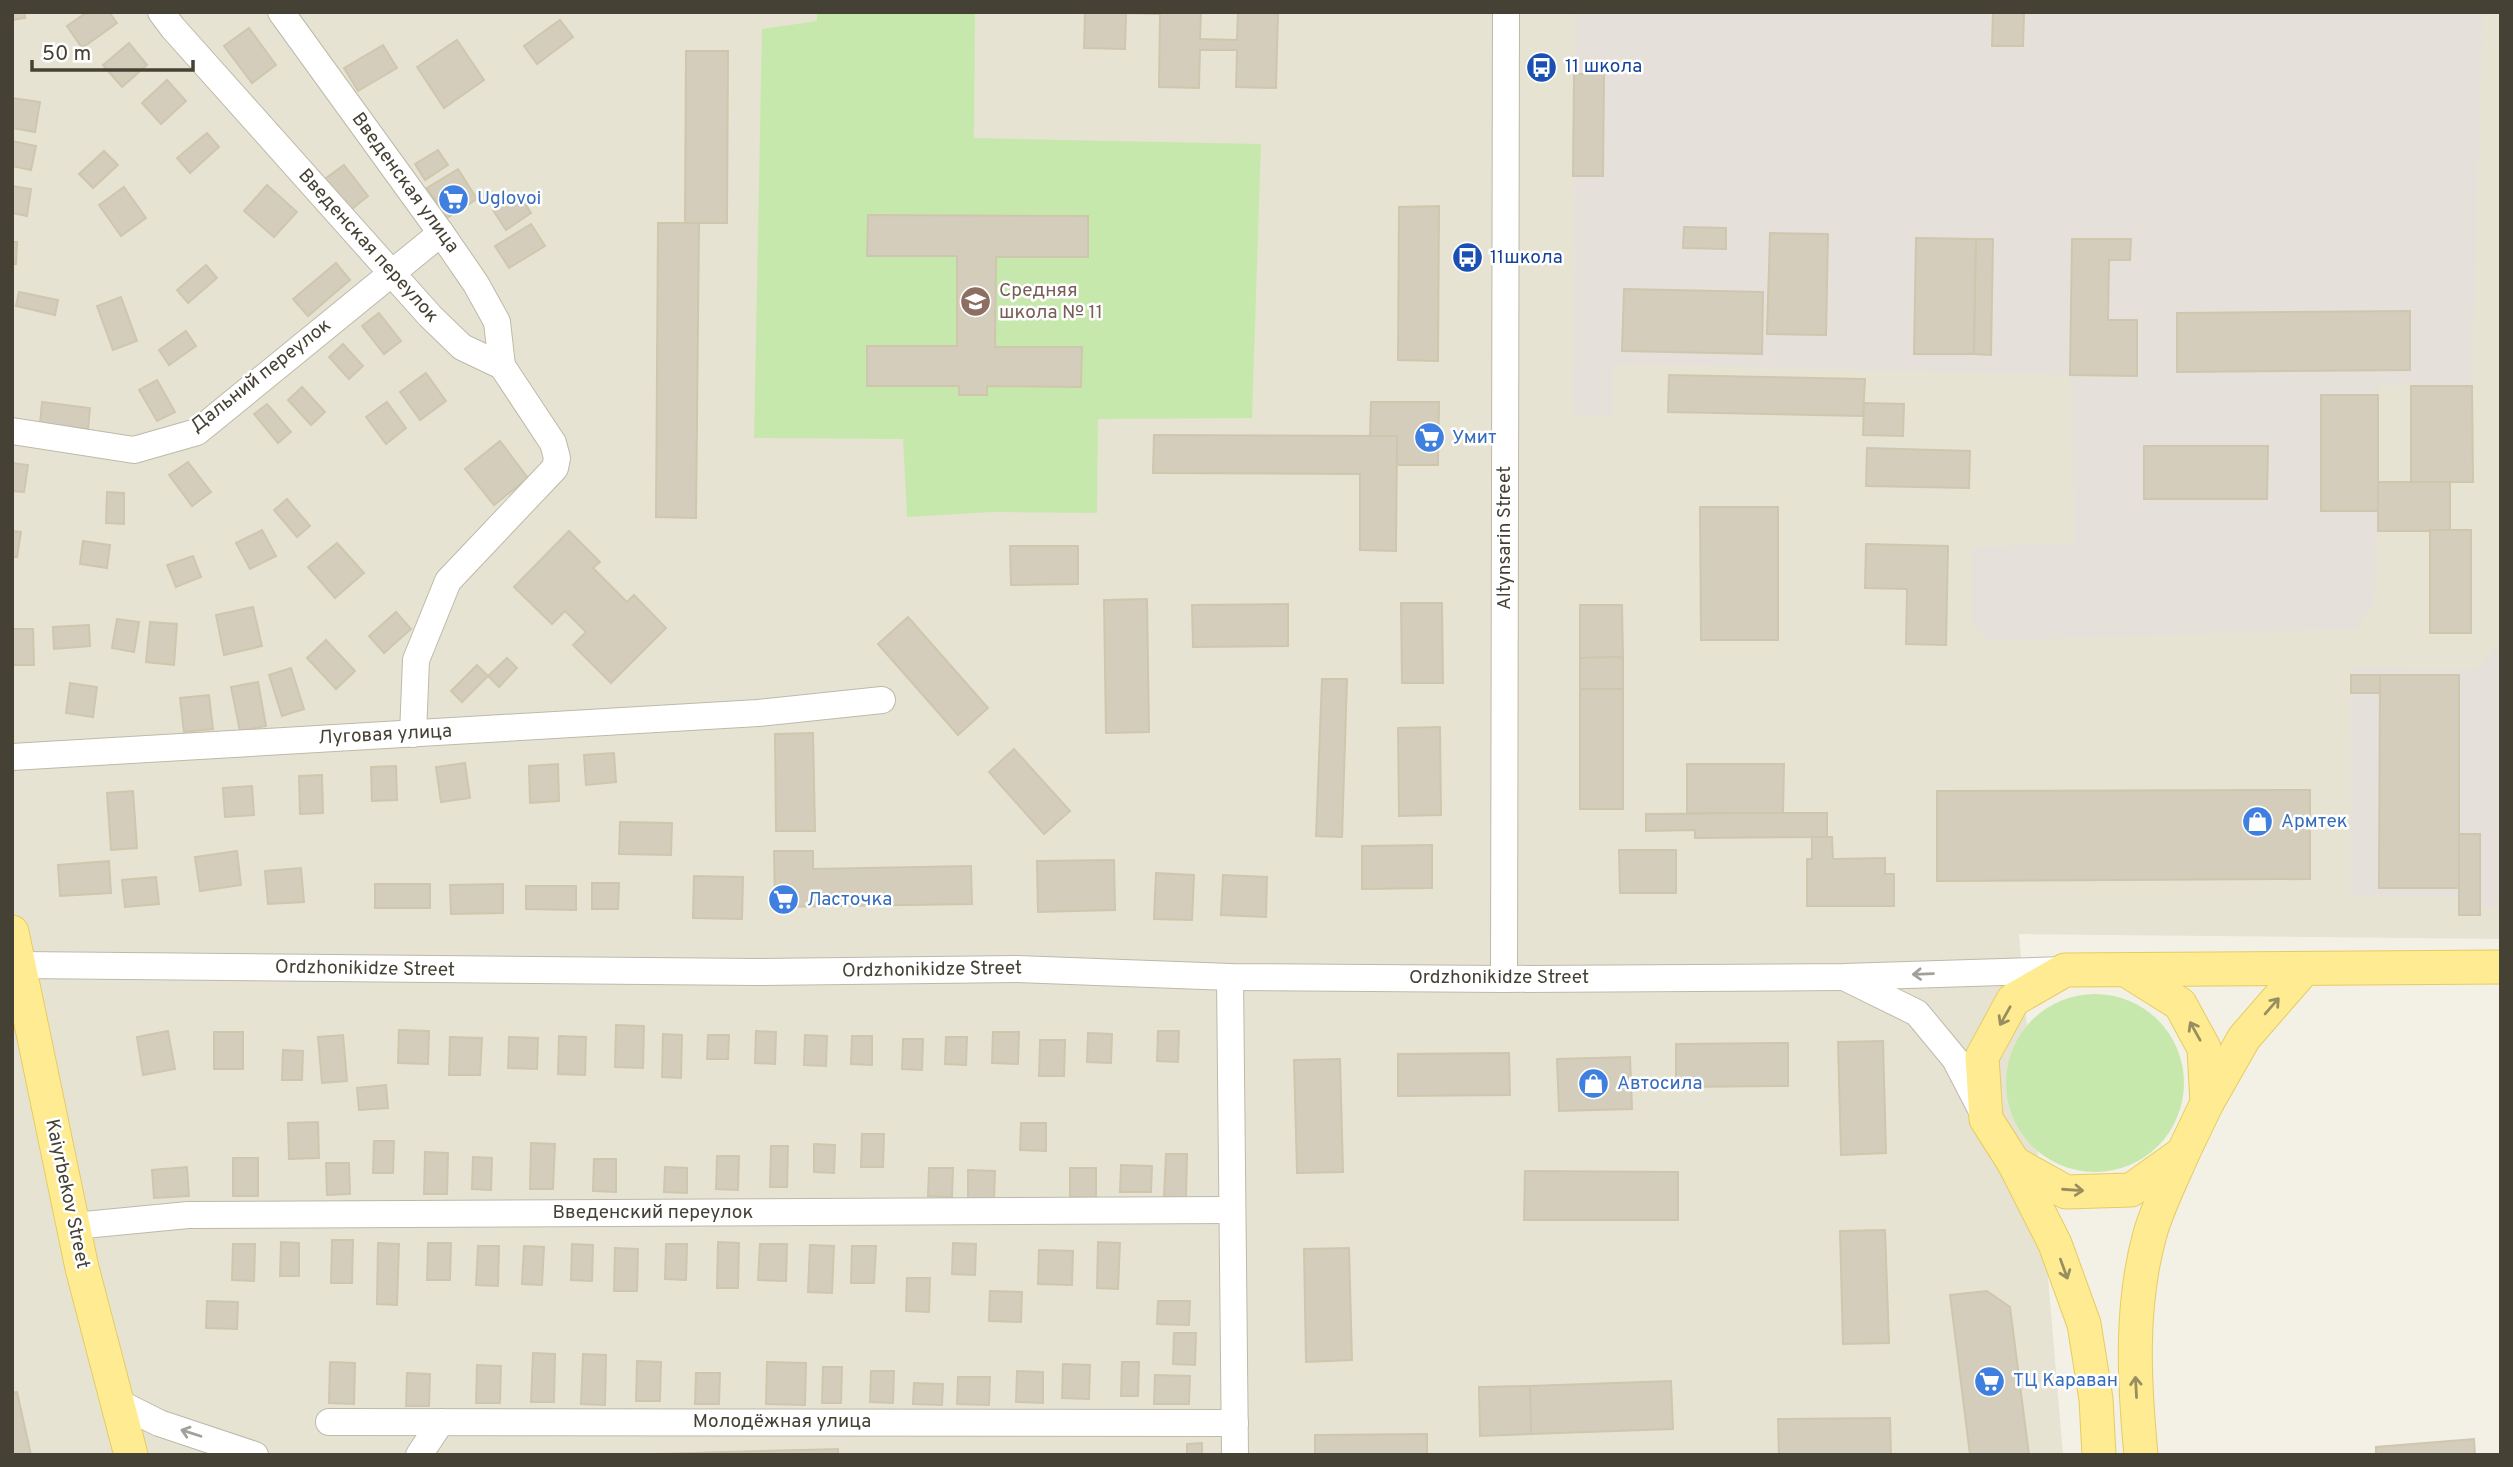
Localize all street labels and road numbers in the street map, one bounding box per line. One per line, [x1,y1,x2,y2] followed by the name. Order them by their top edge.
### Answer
[346,108,464,258] street label: Введенская улица
[293,164,444,328] street label: Введенская переулок
[186,313,336,438] street label: Дальний переулок
[1493,466,1517,610] street label: Altynsarin Street
[317,720,453,750] street label: Луговая улица
[275,955,455,983] street label: Ordzhonikidze Street
[842,956,1022,984] street label: Ordzhonikidze Street
[1409,966,1589,990] street label: Ordzhonikidze Street
[39,1117,95,1271] street label: Kaiyrbekov Street
[553,1201,754,1225] street label: Введенский переулок
[693,1410,871,1434] street label: Молодёжная улица

